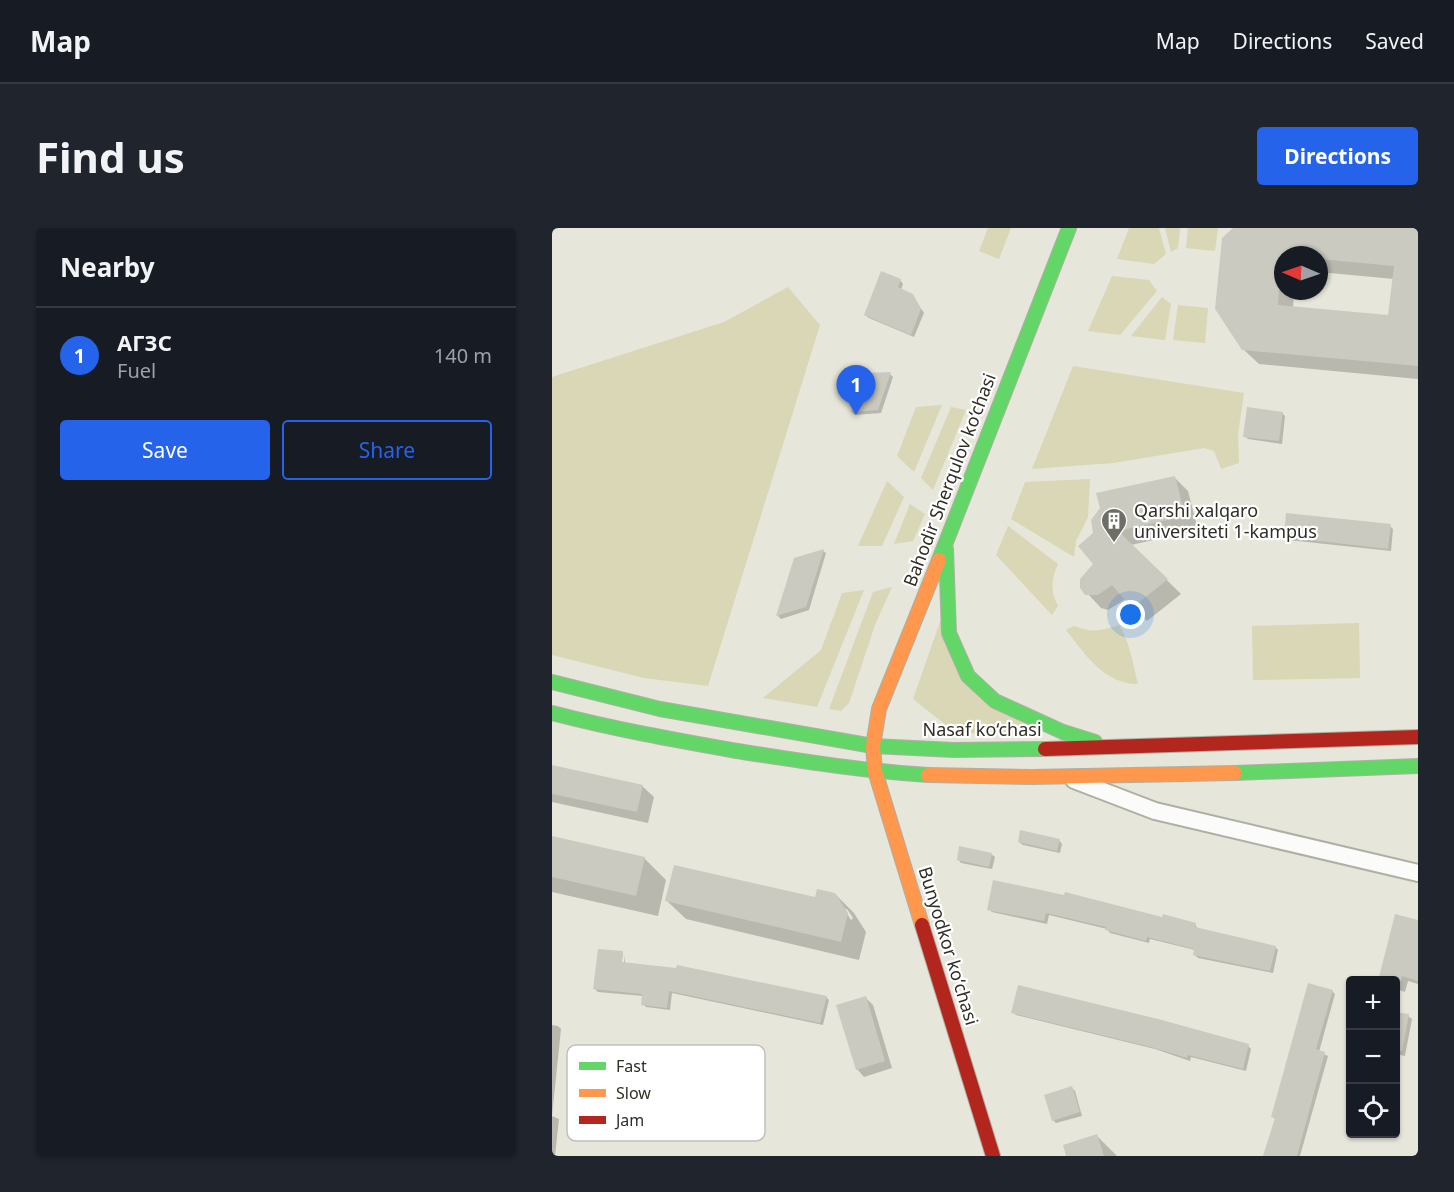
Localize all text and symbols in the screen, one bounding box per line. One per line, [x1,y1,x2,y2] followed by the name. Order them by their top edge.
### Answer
[30,22,91,60] text: Map
[1156,27,1200,55] text: Map
[1233,27,1332,55] text: Directions
[1365,27,1424,55] text: Saved
[1257,127,1418,185] button: Directions
[36,128,185,185] text: Find us
[1274,246,1328,300] north arrow
[60,249,155,285] text: Nearby
[117,327,172,357] text: АГЗС
[74,342,85,369] text: 1
[434,342,492,369] text: 140 m
[117,357,156,384] text: Fuel
[836,366,876,415] pin: 1
[897,369,1001,590] street label: Bahodir Sherqulov ko‘chasi
[60,420,270,480] button: Save
[282,420,492,480] button: Share
[1134,498,1317,543] place label: Qarshi xalqaro universiteti 1-kampus
[1099,506,1129,544] building icon: Qarshi xalqaro universiteti 1-kampus
[1116,600,1145,629] your location
[922,717,1042,741] street label: Nasaf ko‘chasi
[913,864,984,1028] street label: Bunyodkor koʻchasi
[1346,976,1400,1138] map controls
[1346,976,1400,1030] button: +
[1346,1030,1400,1084] button: −
[567,1045,765,1141] legend
[616,1055,647,1077] text: Fast
[616,1082,651,1104] text: Slow
[1346,1084,1400,1138] button: locate
[614,1109,644,1131] text: Jam

